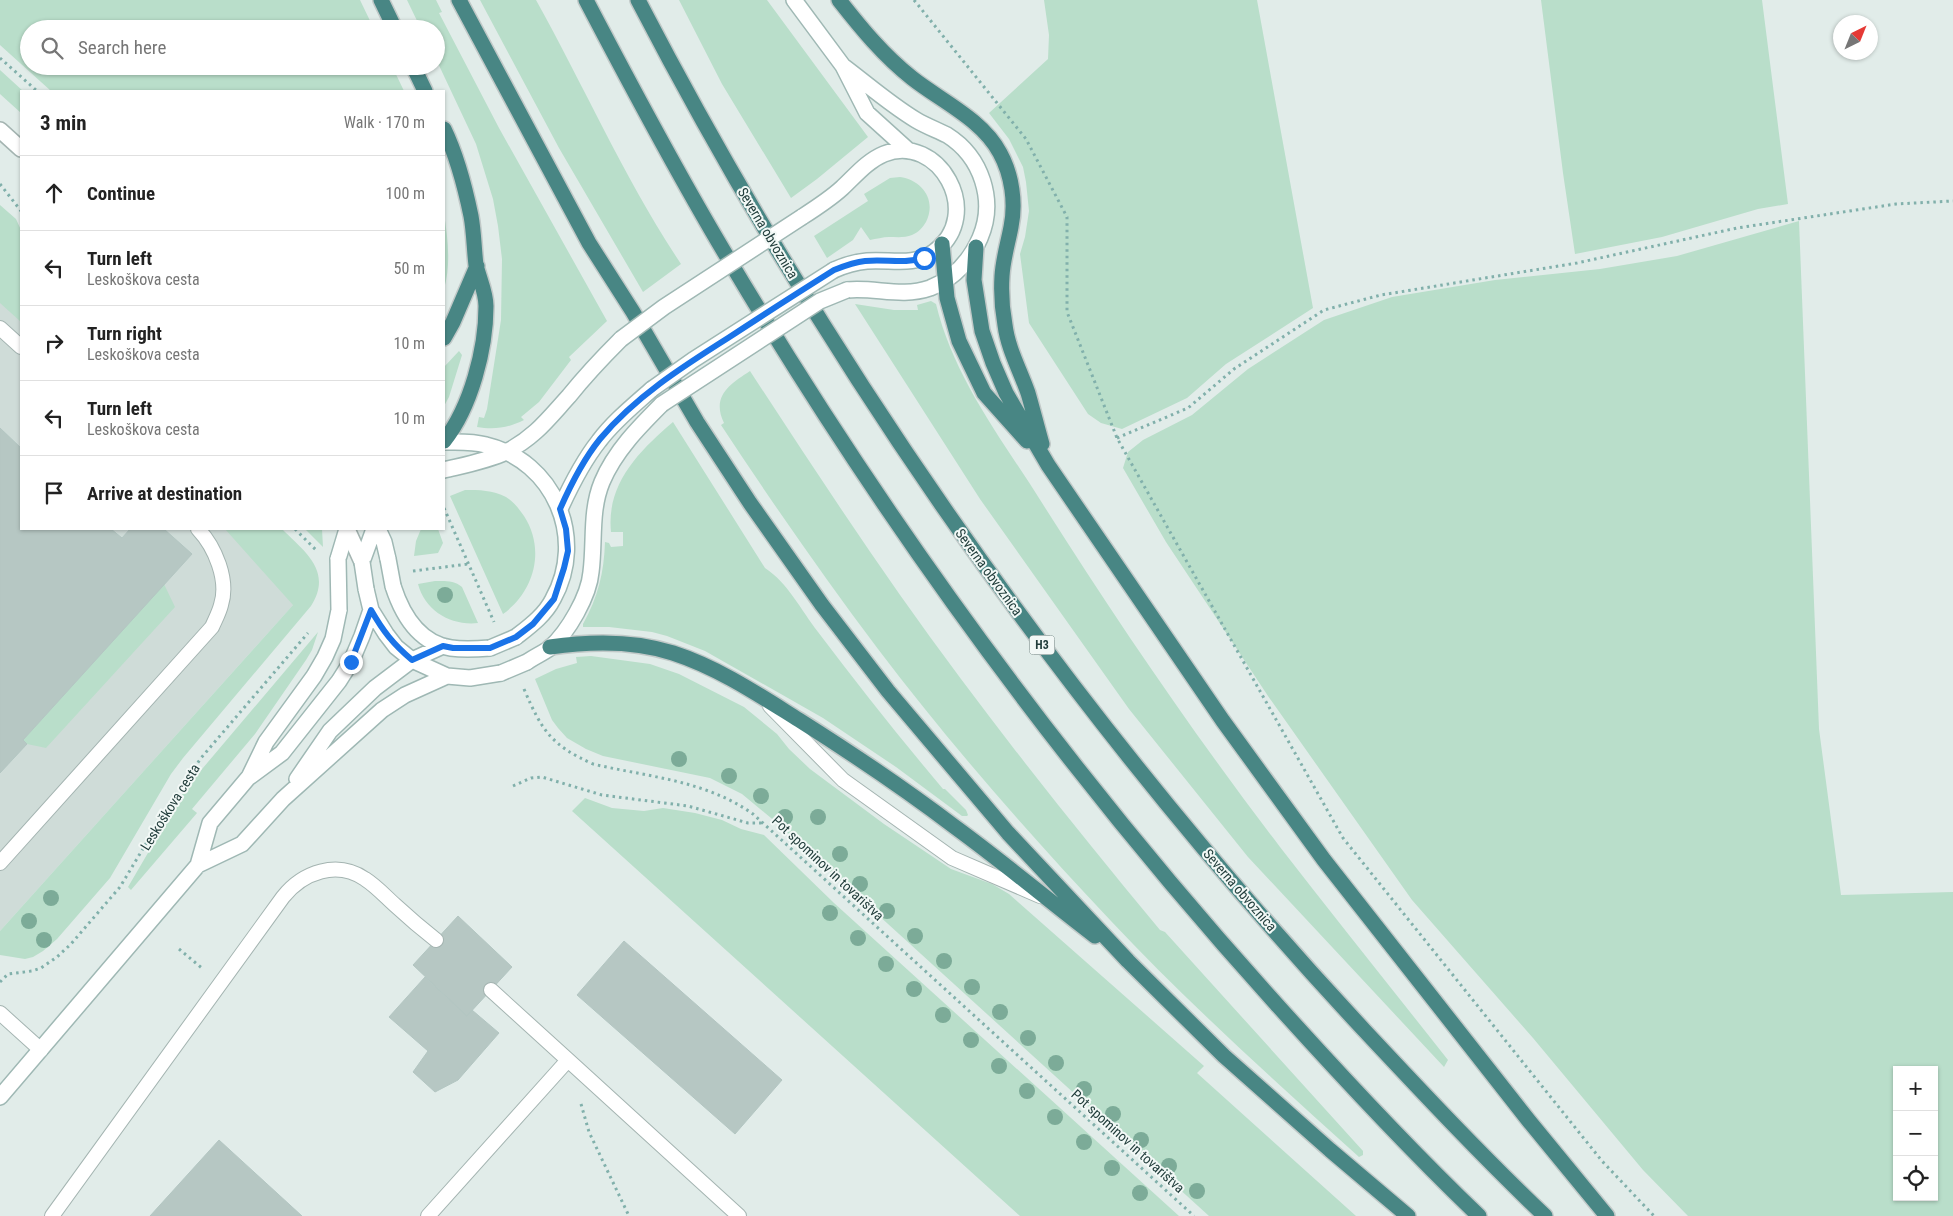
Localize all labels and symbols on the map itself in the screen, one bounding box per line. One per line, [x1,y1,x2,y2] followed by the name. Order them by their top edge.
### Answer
[1833,15,1878,60] north arrow
[735,185,801,281] street label: Severna obvoznica
[913,247,936,270] route start
[952,526,1026,618] street label: Severna obvoznica
[1030,636,1054,654] road number: H3
[340,651,363,674] route end
[137,761,203,853] street label: Leskoškova cesta
[769,812,887,924] street label: Pot spominov in tovarištva
[1200,846,1280,934] street label: Severna obvoznica
[1068,1086,1188,1196] street label: Pot spominov in tovarištva

